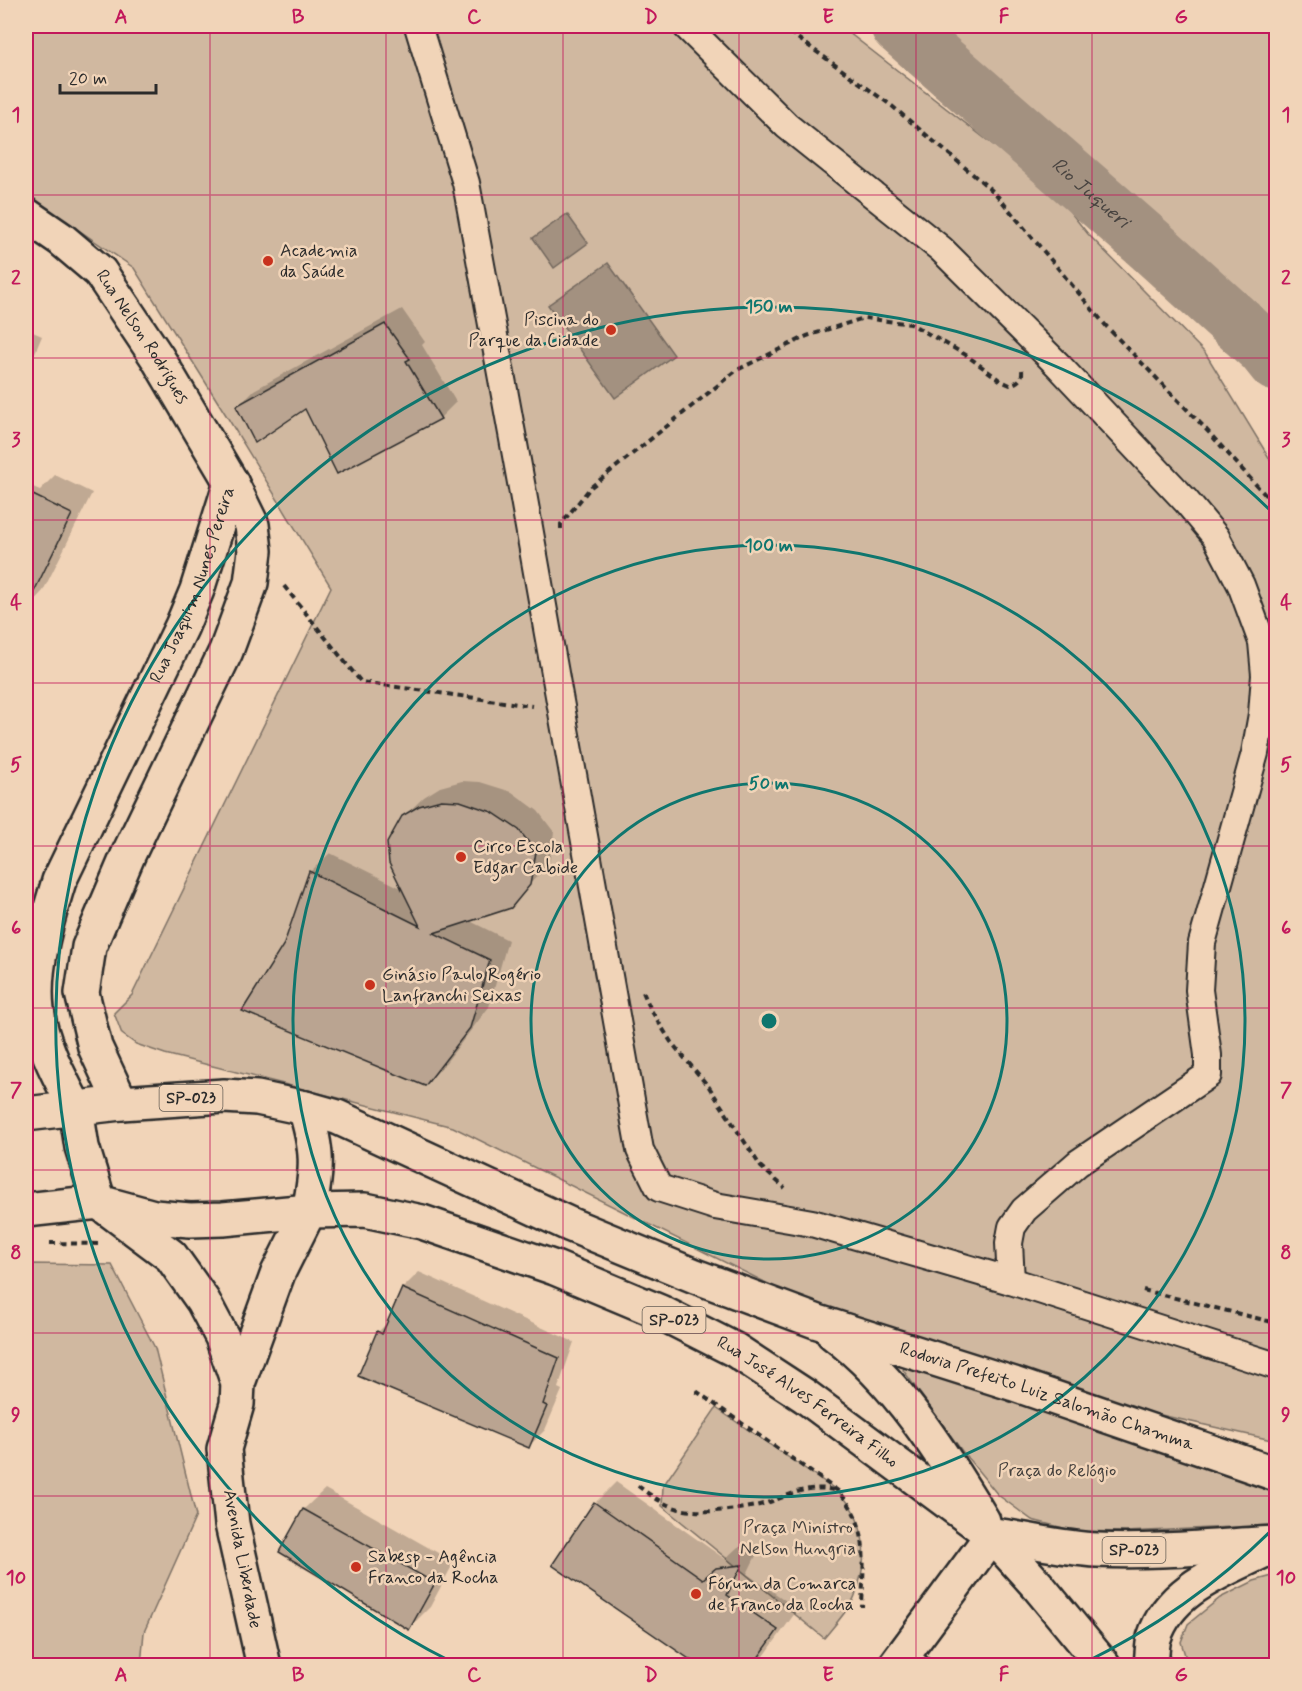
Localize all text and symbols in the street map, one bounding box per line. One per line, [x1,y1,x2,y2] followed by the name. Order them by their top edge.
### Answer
[114,4,128,31] text: A
[292,4,305,31] text: B
[467,4,482,31] text: C
[644,4,658,31] text: D
[822,4,834,31] text: E
[999,4,1010,31] text: F
[1174,4,1188,31] text: G
[60,57,156,95] scale bar
[69,67,107,91] text: 20 m
[12,102,20,129] text: 1
[1282,102,1290,129] text: 1
[1045,151,1137,236] water label: Rio Juqueri
[280,239,358,284] place label: Academia da Saúde
[261,254,275,268] marker: Academia da Saúde
[11,265,21,292] text: 2
[90,265,194,409] street label: Rua Nelson Rodrigues
[1281,265,1291,292] text: 2
[745,295,793,319] text: 150 m
[469,308,599,353] place label: Piscina do Parque da Cidade
[604,323,618,337] marker: Piscina do Parque da Cidade
[11,427,21,454] text: 3
[1281,427,1291,454] text: 3
[144,484,241,687] street label: Rua Joaquim Nunes Pereira
[745,534,793,558] text: 100 m
[10,590,22,617] text: 4
[1280,590,1292,617] text: 4
[10,752,22,779] text: 5
[1280,752,1292,779] text: 5
[749,772,789,796] text: 50 m
[473,835,578,882] place label: Circo Escola Edgar Cabide
[454,850,468,864] marker: Circo Escola Edgar Cabide
[11,915,21,942] text: 6
[1281,915,1291,942] text: 6
[382,963,541,1008] place label: Ginásio Paulo Rogério Lanfranchi Seixas
[363,978,377,992] marker: Ginásio Paulo Rogério Lanfranchi Seixas
[759,1011,779,1031] centre of rings
[10,1077,22,1104] text: 7
[1280,1077,1292,1104] text: 7
[160,1085,222,1111] road number: SP-023
[10,1240,22,1267] text: 8
[1280,1240,1292,1267] text: 8
[642,1307,706,1333] road number: SP-023
[713,1331,903,1474] street label: Rua José Alves Ferreira Filho
[897,1337,1197,1457] street label: Rodovia Prefeito Luiz Salomão Chamma
[11,1402,21,1429] text: 9
[1281,1402,1291,1429] text: 9
[998,1459,1116,1483] park label: Praça do Relógio
[217,1488,267,1630] street label: Avenida Liberdade
[740,1516,856,1561] park label: Praça Ministro Nelson Hungria
[1102,1537,1166,1563] road number: SP-023
[368,1545,499,1590] place label: Sabesp - Agência Franco da Rocha
[349,1560,363,1574] marker: Sabesp - Agência Franco da Rocha
[6,1565,26,1592] text: 10
[1276,1565,1296,1592] text: 10
[708,1572,856,1617] place label: Fórum da Comarca de Franco da Rocha
[689,1587,703,1601] marker: Fórum da Comarca de Franco da Rocha
[114,1662,128,1689] text: A
[292,1662,305,1689] text: B
[467,1662,482,1689] text: C
[644,1662,658,1689] text: D
[822,1662,834,1689] text: E
[999,1662,1010,1689] text: F
[1174,1662,1188,1689] text: G

